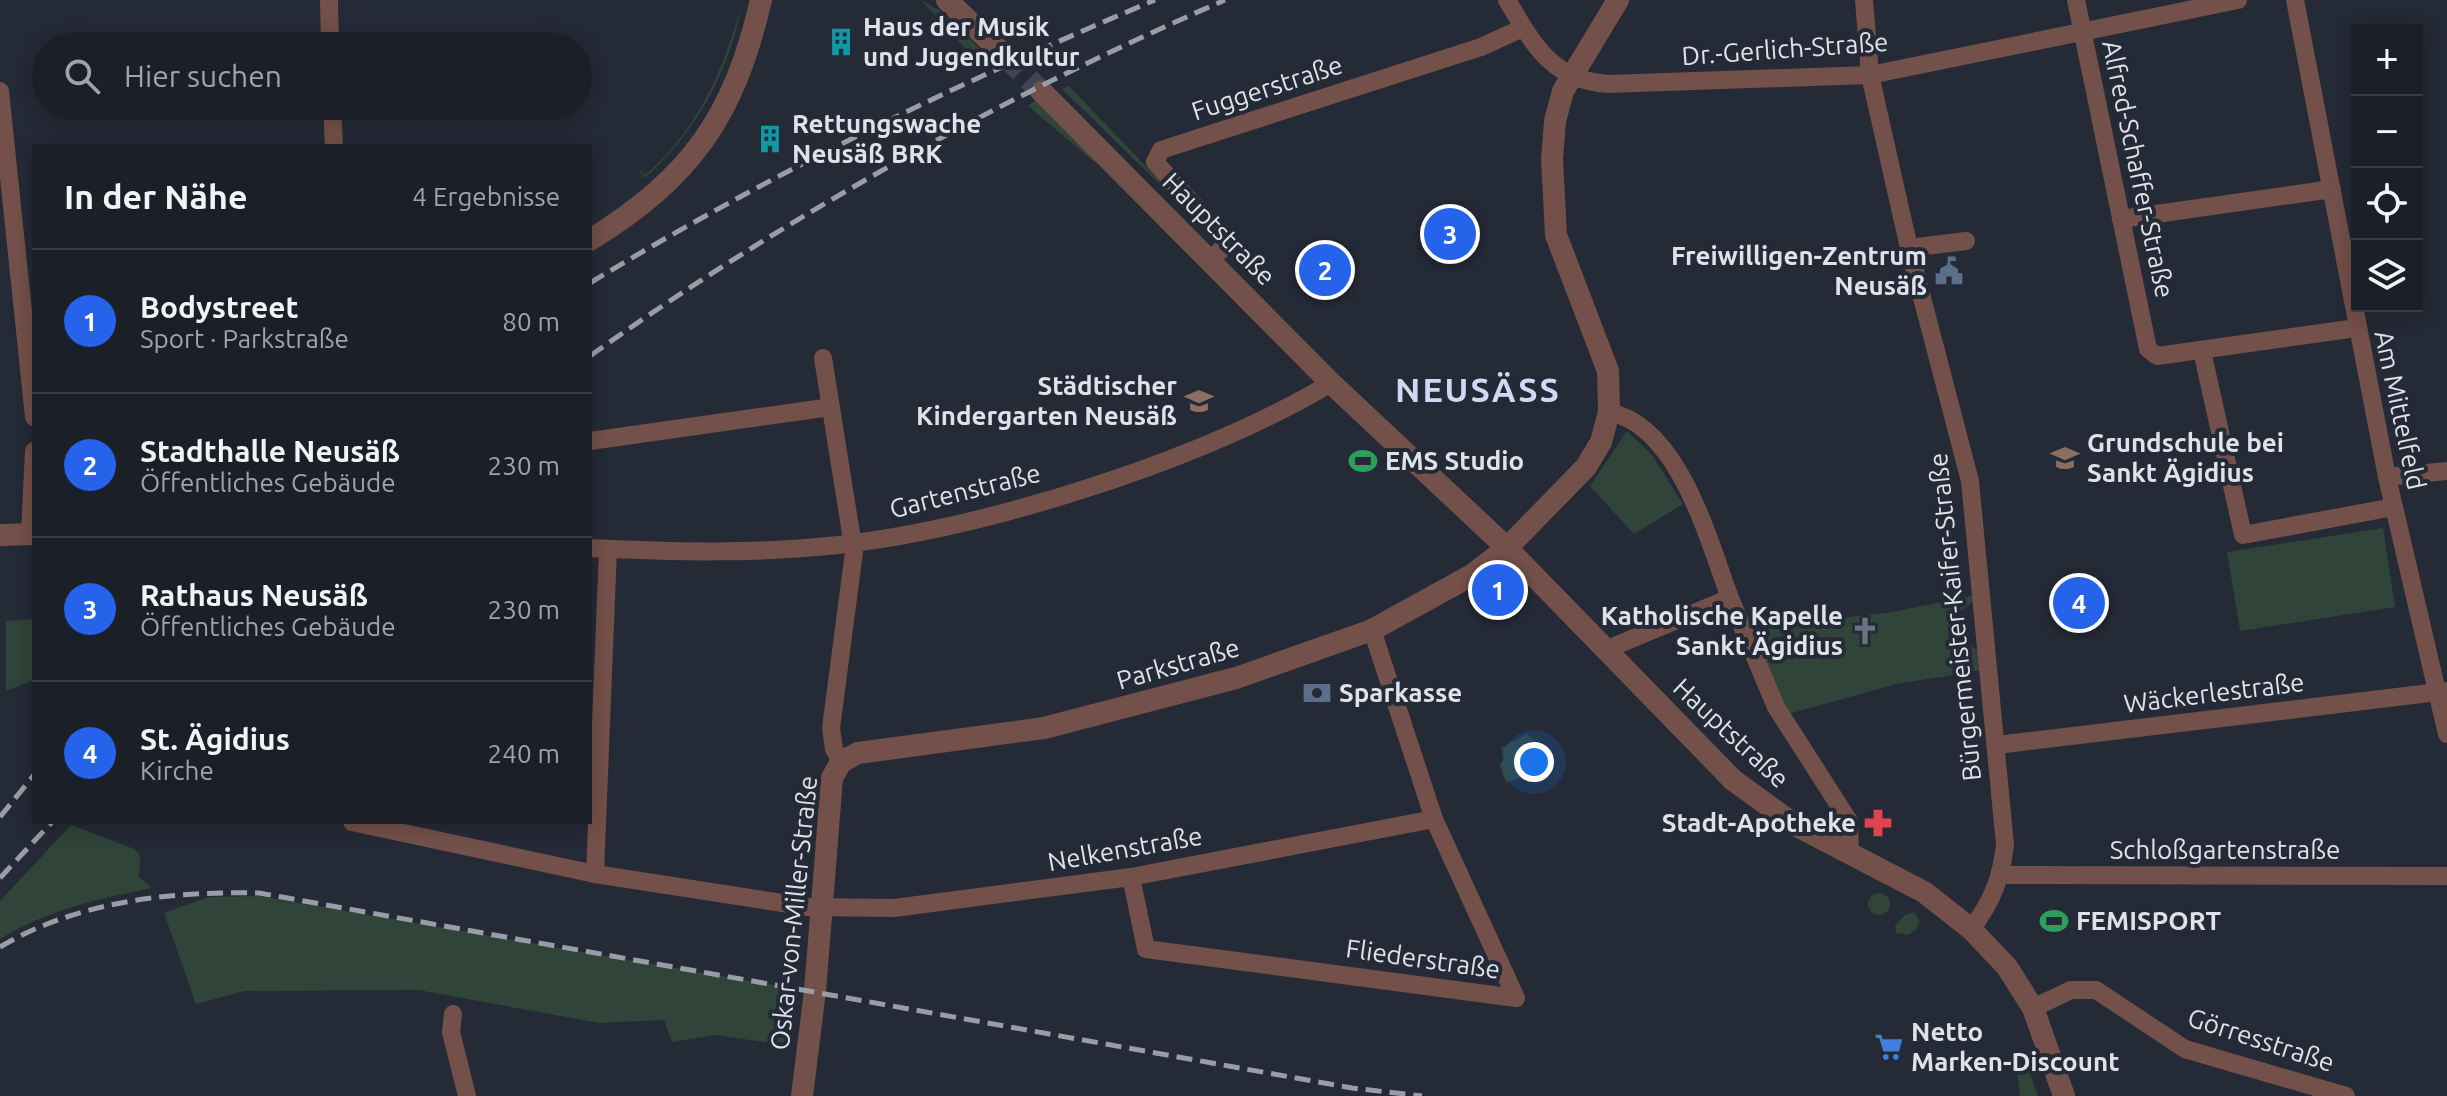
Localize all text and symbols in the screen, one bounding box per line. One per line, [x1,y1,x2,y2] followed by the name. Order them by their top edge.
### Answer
[863,12,1080,71] place label: Haus der Musik und Jugendkultur
[2351,24,2423,312] map controls
[2351,24,2423,96] button: +
[826,27,856,57] building icon: Haus der Musik und Jugendkultur
[1681,27,1889,70] street label: Dr.-Gerlich-Straße
[32,32,592,120] search box
[2097,37,2180,300] street label: Alfred-Schaffer-Straße
[1188,49,1346,126] street label: Fuggerstraße
[60,54,104,98] icon: search
[124,59,282,93] text: Hier suchen
[2351,96,2423,168] button: −
[792,109,981,168] place label: Rettungswache Neusäß BRK
[755,124,785,154] building icon: Rettungswache Neusäß BRK
[1157,167,1281,291] street label: Hauptstraße
[2351,168,2423,240] button: locate
[64,177,247,215] text: In der Nähe
[412,182,560,211] text: 4 Ergebnisse
[1424,204,1476,264] pin: 3
[1299,240,1351,300] pin: 2
[2351,240,2423,312] button: layers
[1671,241,1927,300] place label: Freiwilligen-Zentrum Neusäß
[1934,256,1964,286] public building icon: Freiwilligen-Zentrum Neusäß
[140,290,299,324] text: Bodystreet
[83,307,97,336] text: 1
[502,307,560,336] text: 80 m
[140,324,349,353] text: Sport · Parkstraße
[2369,328,2432,492] street label: Am Mittelfeld
[1395,370,1561,408] district label: NEUSÄSS
[916,371,1177,430] place label: Städtischer Kindergarten Neusäß
[1184,386,1214,416] school or university icon: Städtischer Kindergarten Neusäß
[2087,428,2284,487] place label: Grundschule bei Sankt Ägidius
[140,434,400,468] text: Stadthalle Neusäß
[2050,443,2080,473] school or university icon: Grundschule bei Sankt Ägidius
[1348,446,1378,476] sports icon: EMS Studio
[1385,446,1524,475] place label: EMS Studio
[83,451,97,480] text: 2
[488,451,560,480] text: 230 m
[1923,452,1986,783] street label: Bürgermeister-Kaifer-Straße
[886,458,1043,523] street label: Gartenstraße
[140,468,396,497] text: Öffentliches Gebäude
[1472,560,1524,620] pin: 1
[2053,573,2105,633] pin: 4
[140,578,368,612] text: Rathaus Neusäß
[83,595,97,624] text: 3
[488,595,560,624] text: 230 m
[1601,601,1843,660] place label: Katholische Kapelle Sankt Ägidius
[140,612,396,641] text: Öffentliches Gebäude
[1850,616,1880,646] church icon: Katholische Kapelle Sankt Ägidius
[1113,632,1243,695] street label: Parkstraße
[2122,667,2306,718] street label: Wäckerlestraße
[1668,672,1795,793] street label: Hauptstraße
[1302,678,1332,708] bank icon: Sparkasse
[1339,678,1462,707] place label: Sparkasse
[140,722,290,756] text: St. Ägidius
[83,739,97,768] text: 4
[488,739,560,768] text: 240 m
[1514,742,1554,782] your location
[140,756,214,785] text: Kirche
[765,774,822,1052] street label: Oskar-von-Miller-Straße
[1662,808,1856,837] place label: Stadt-Apotheke
[1863,808,1893,838] pharmacy icon: Stadt-Apotheke
[1045,821,1204,876] street label: Nelkenstraße
[2110,835,2340,864] street label: Schloßgartenstraße
[2039,906,2069,936] sports icon: FEMISPORT
[2076,906,2222,935] place label: FEMISPORT
[1344,933,1502,984] street label: Fliederstraße
[2184,1002,2338,1077] street label: Görresstraße
[1911,1017,2119,1076] place label: Netto Marken-Discount
[1874,1032,1904,1062] supermarket icon: Netto Marken-Discount

